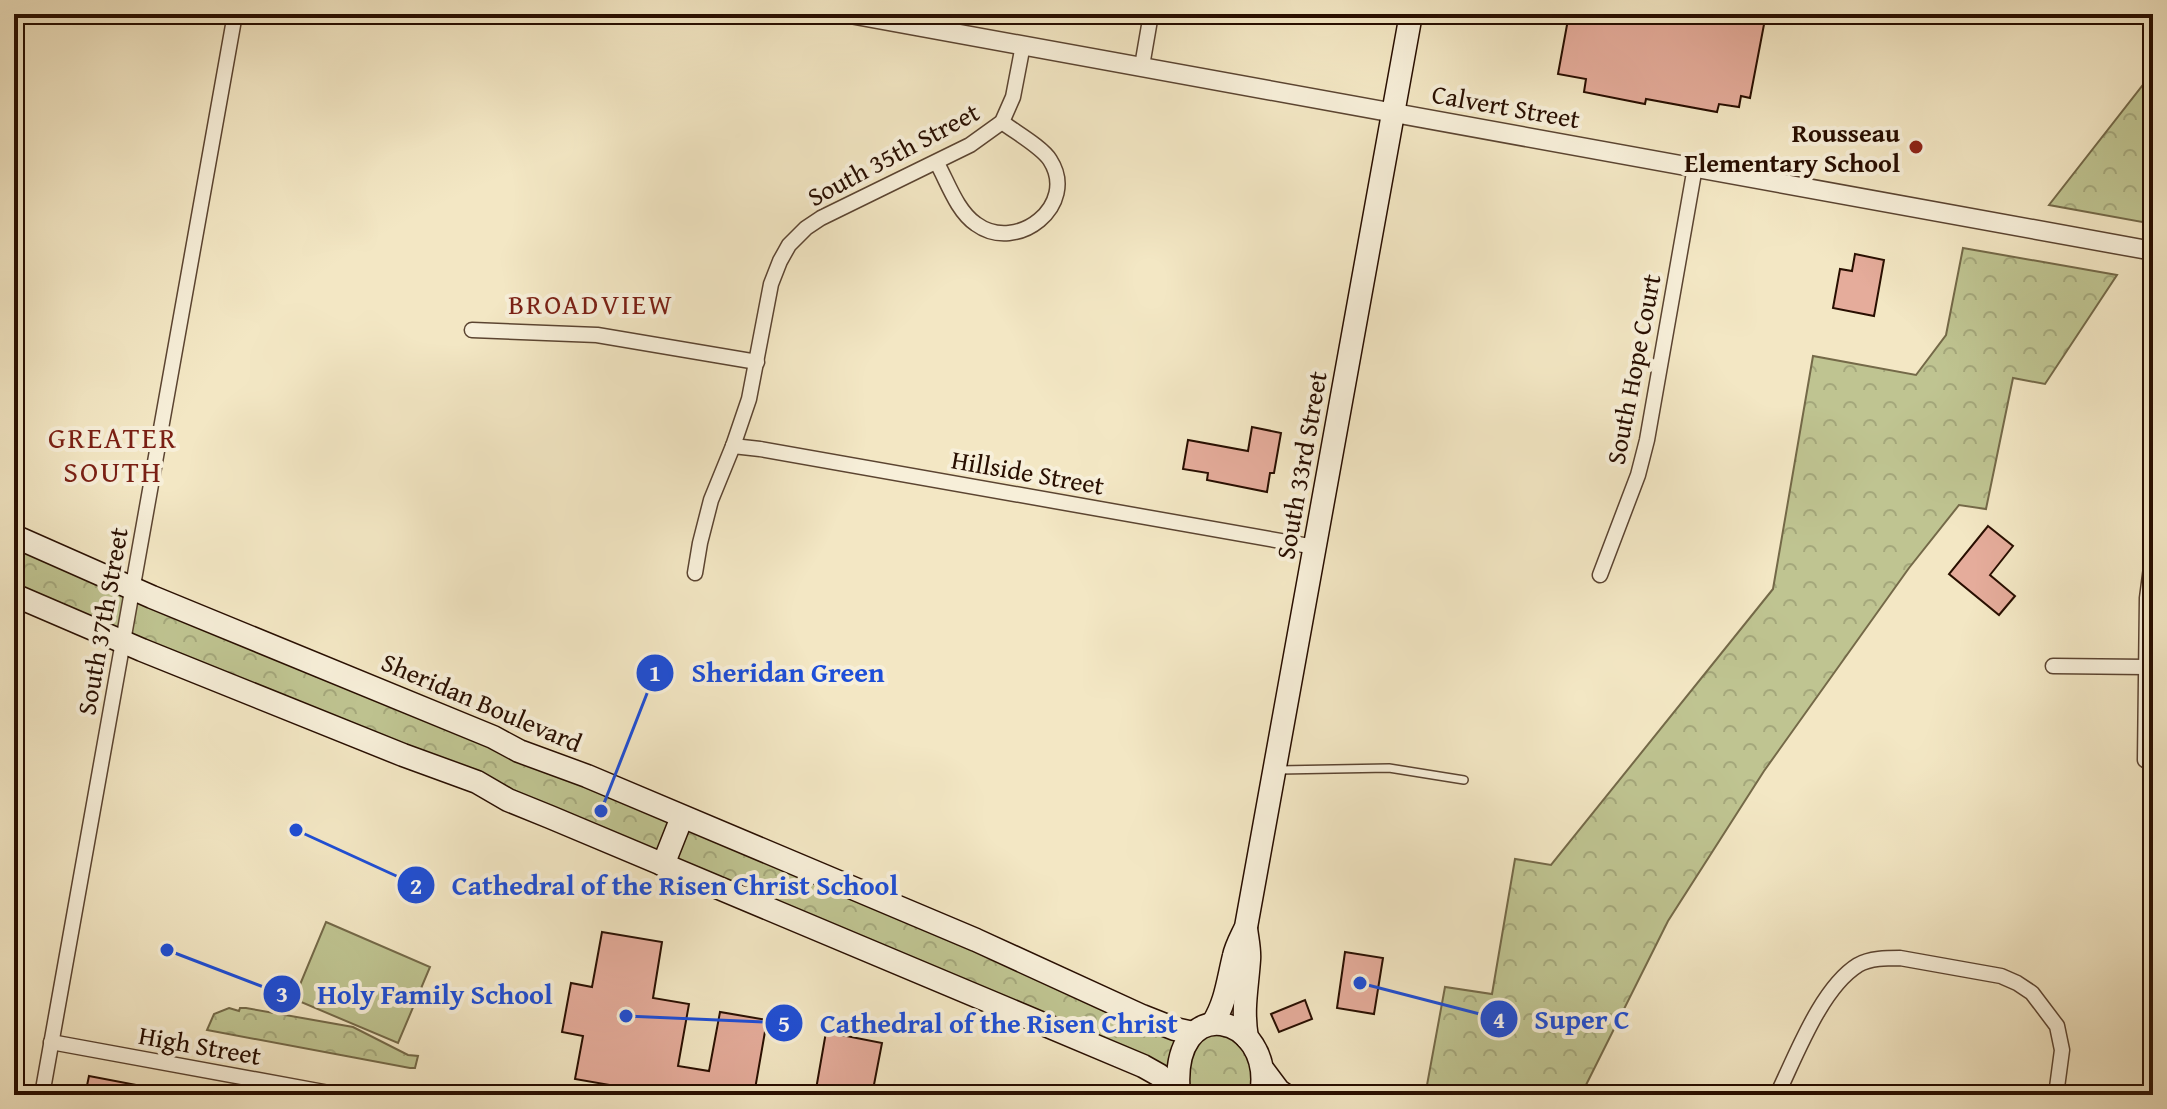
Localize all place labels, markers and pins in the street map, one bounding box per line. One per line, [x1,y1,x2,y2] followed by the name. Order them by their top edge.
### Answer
[1684,113,1900,182] place label: Rousseau Elementary School
[1907,138,1925,156] marker: Rousseau Elementary School
[635,647,900,699] callout: Sheridan Green
[396,859,914,911] callout: Cathedral of the Risen Christ School
[262,968,569,1020] callout: Holy Family School
[1479,993,1646,1045] callout: Super C
[764,997,1194,1049] callout: Cathedral of the Risen Christ

